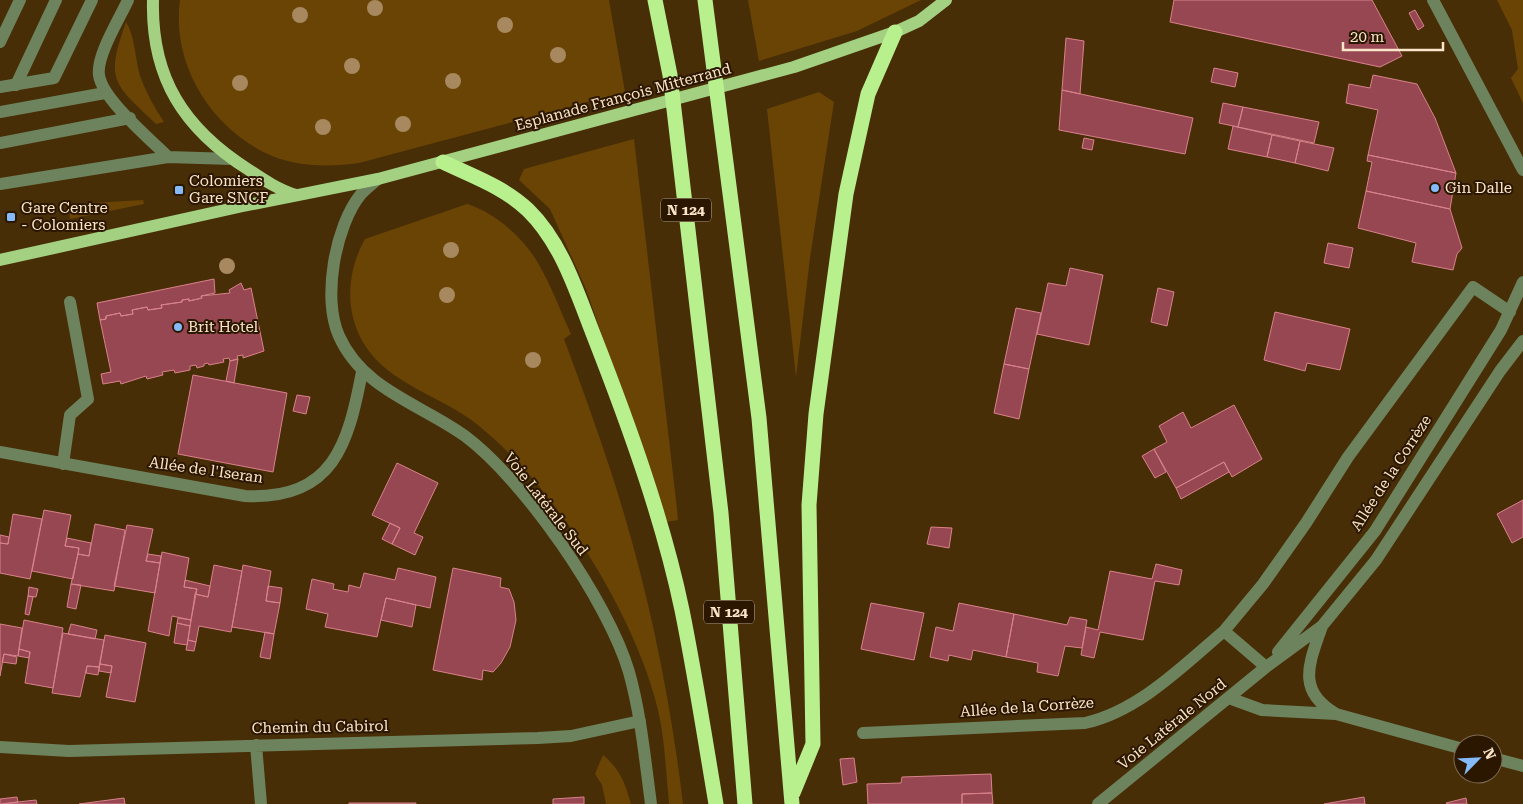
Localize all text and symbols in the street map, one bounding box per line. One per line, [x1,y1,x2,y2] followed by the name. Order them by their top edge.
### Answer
[1343,20,1443,52] scale bar
[1350,28,1385,46] text: 20 m
[513,59,733,135] street label: Esplanade François Mitterrand
[189,172,268,207] place label: Colomiers Gare SNCF
[1445,179,1512,197] place label: Gin Dalle
[1429,182,1441,194] marker: Gin Dalle
[173,184,185,196] marker: Colomiers Gare SNCF
[661,198,711,222] road number: N 124
[21,199,108,234] place label: Gare Centre - Colomiers
[5,211,17,223] marker: Gare Centre - Colomiers
[188,318,258,336] place label: Brit Hotel
[172,321,184,333] marker: Brit Hotel
[1347,412,1435,534] street label: Allée de la Corrèze
[500,449,592,559] street label: Voie Latérale Sud
[148,453,264,487] street label: Allée de l'Iseran
[704,600,754,624] road number: N 124
[1114,675,1230,773] street label: Voie Latérale Nord
[959,693,1095,721] street label: Allée de la Corrèze
[252,717,389,737] street label: Chemin du Cabirol
[1453,734,1503,784] north arrow
[1480,746,1499,762] text: N

